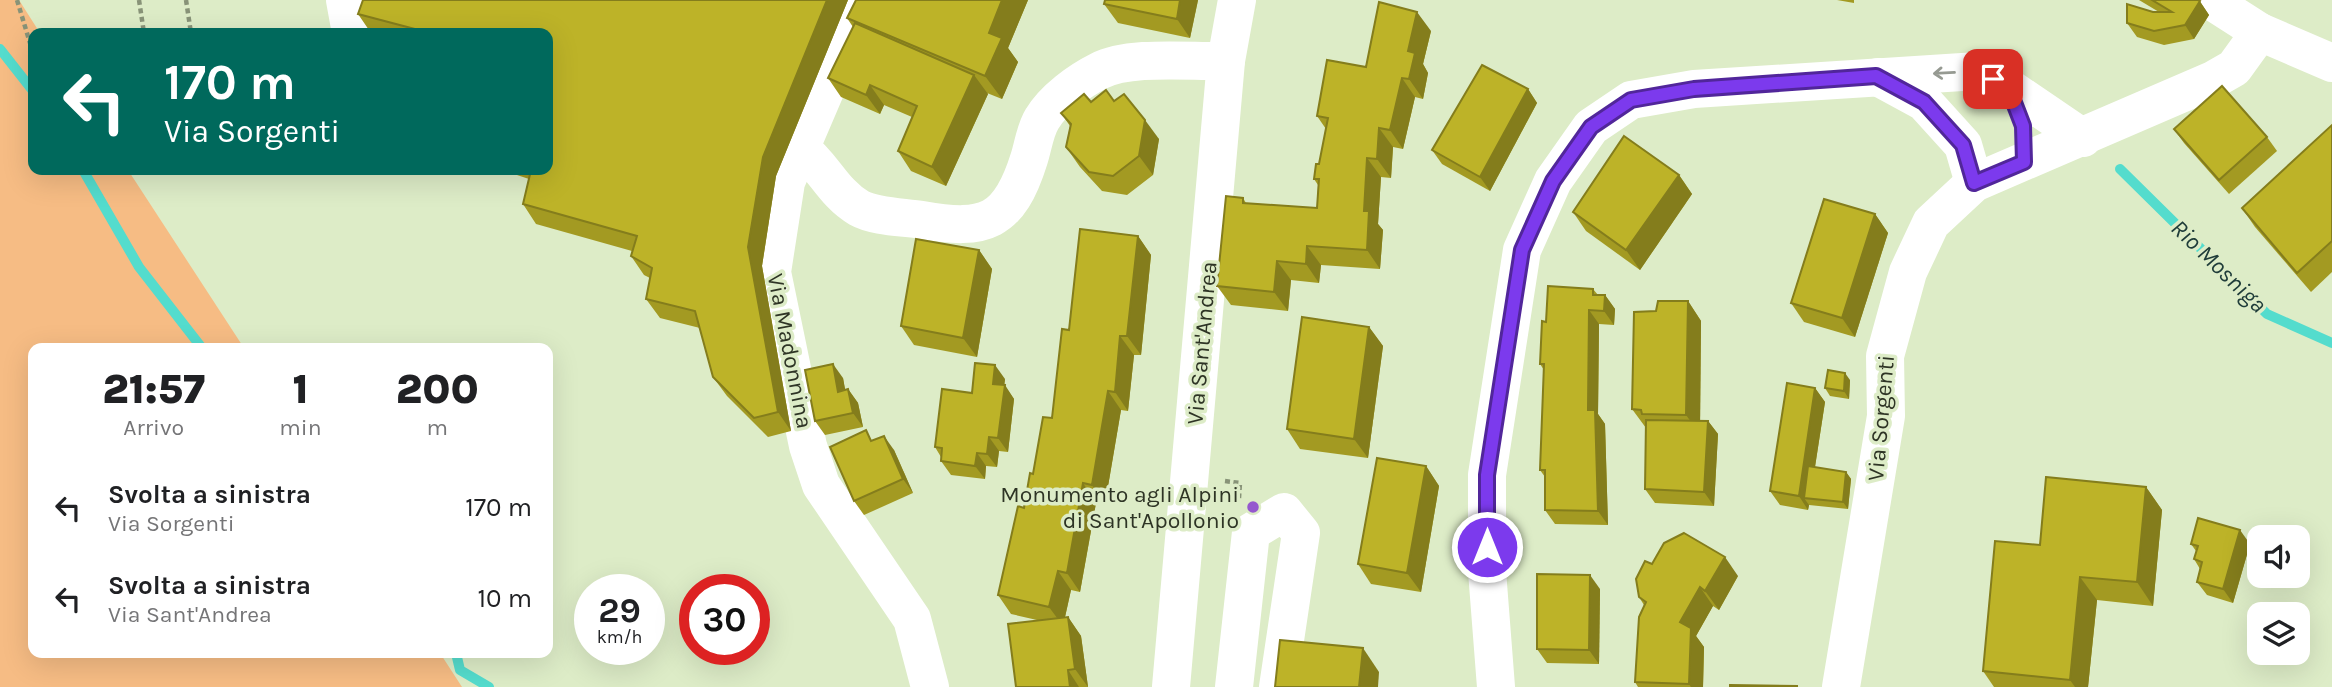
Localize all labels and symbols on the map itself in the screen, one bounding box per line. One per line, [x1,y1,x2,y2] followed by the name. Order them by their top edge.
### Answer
[1963,49,2023,109] pin
[1933,66,1956,79] one-way arrow
[2165,214,2273,318] water label: Rio Mosniga
[1181,260,1223,426] street label: Via Sant'Andrea
[762,271,818,431] street label: Via Madonnina
[1862,354,1900,482] street label: Via Sorgenti
[1000,481,1239,534] place label: Monumento agli Alpini di Sant'Apollonio
[1245,499,1261,515] marker: Monumento agli Alpini di Sant'Apollonio
[1450,510,1524,584] position arrow
[679,574,770,665] speed limit sign: 30

